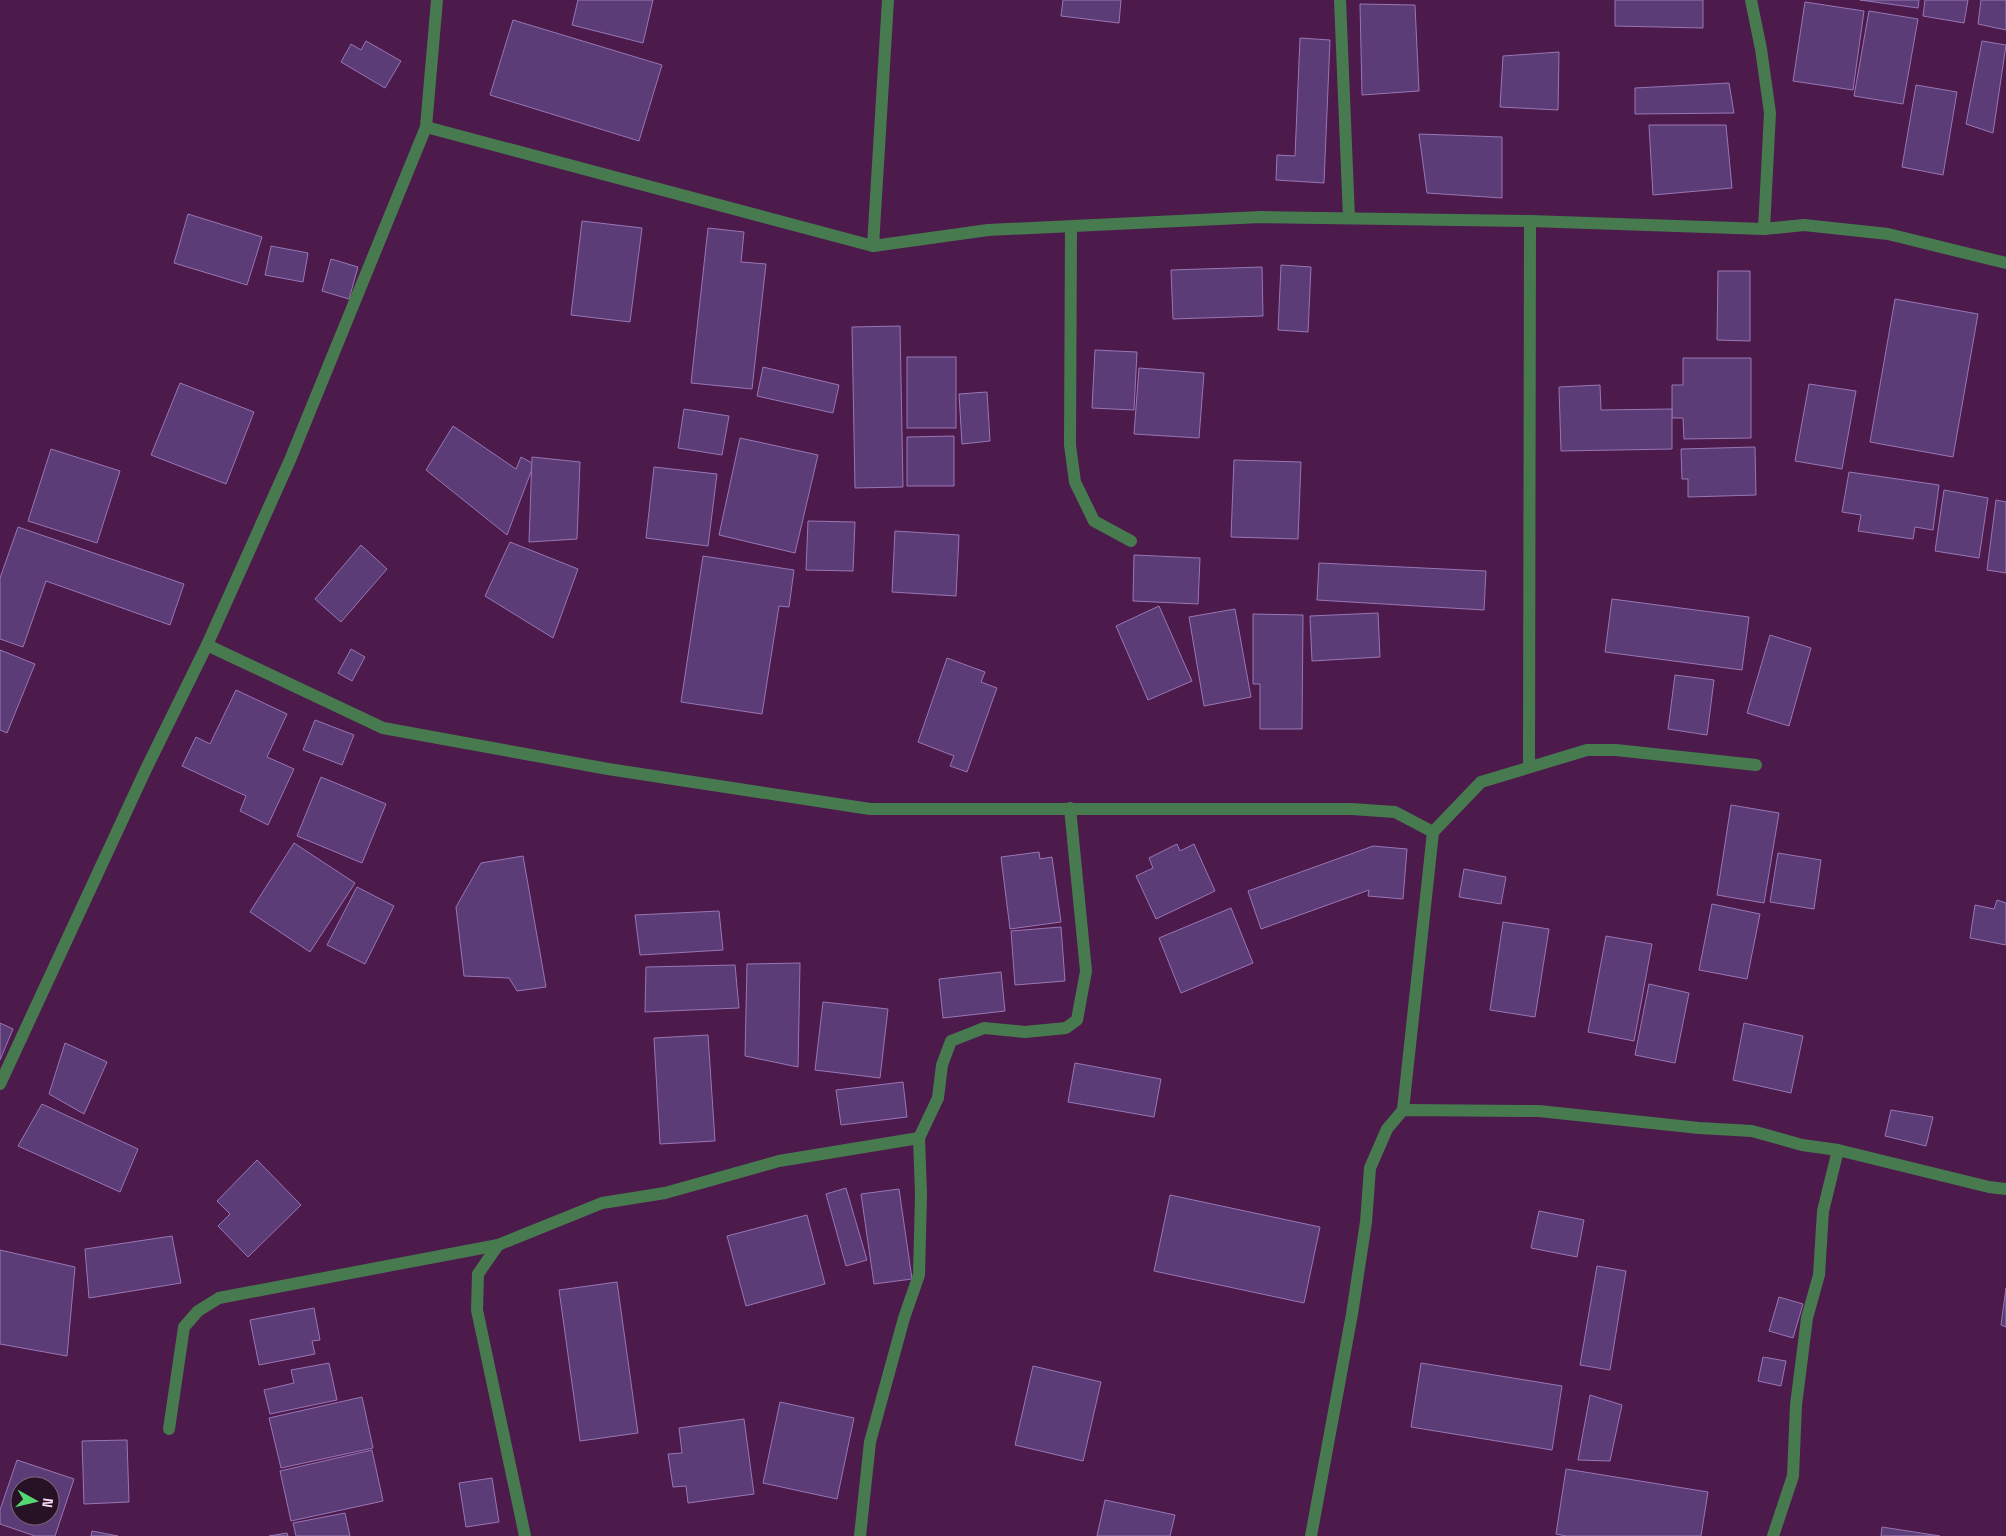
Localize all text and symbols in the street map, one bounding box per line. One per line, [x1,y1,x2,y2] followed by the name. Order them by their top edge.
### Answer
[10,1476,60,1526] north arrow
[38,1497,57,1509] text: N

